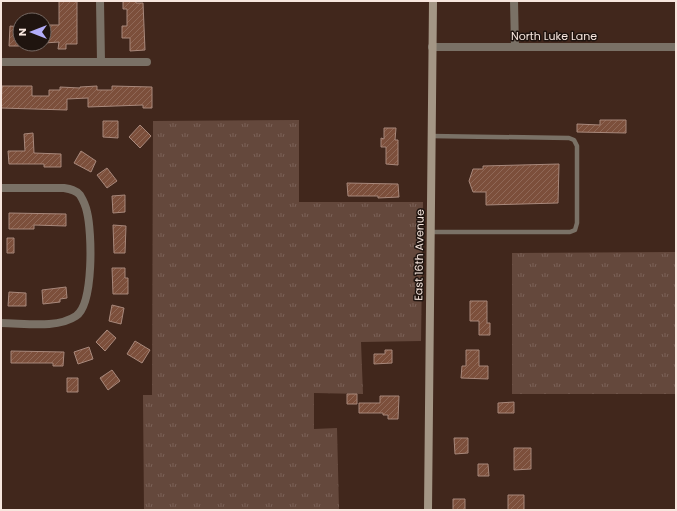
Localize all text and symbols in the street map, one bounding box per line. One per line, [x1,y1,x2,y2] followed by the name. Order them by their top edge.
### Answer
[12,12,52,52] north arrow
[14,28,30,36] text: N
[511,28,597,44] street label: North Luke Lane
[410,209,428,301] street label: East 16th Avenue

